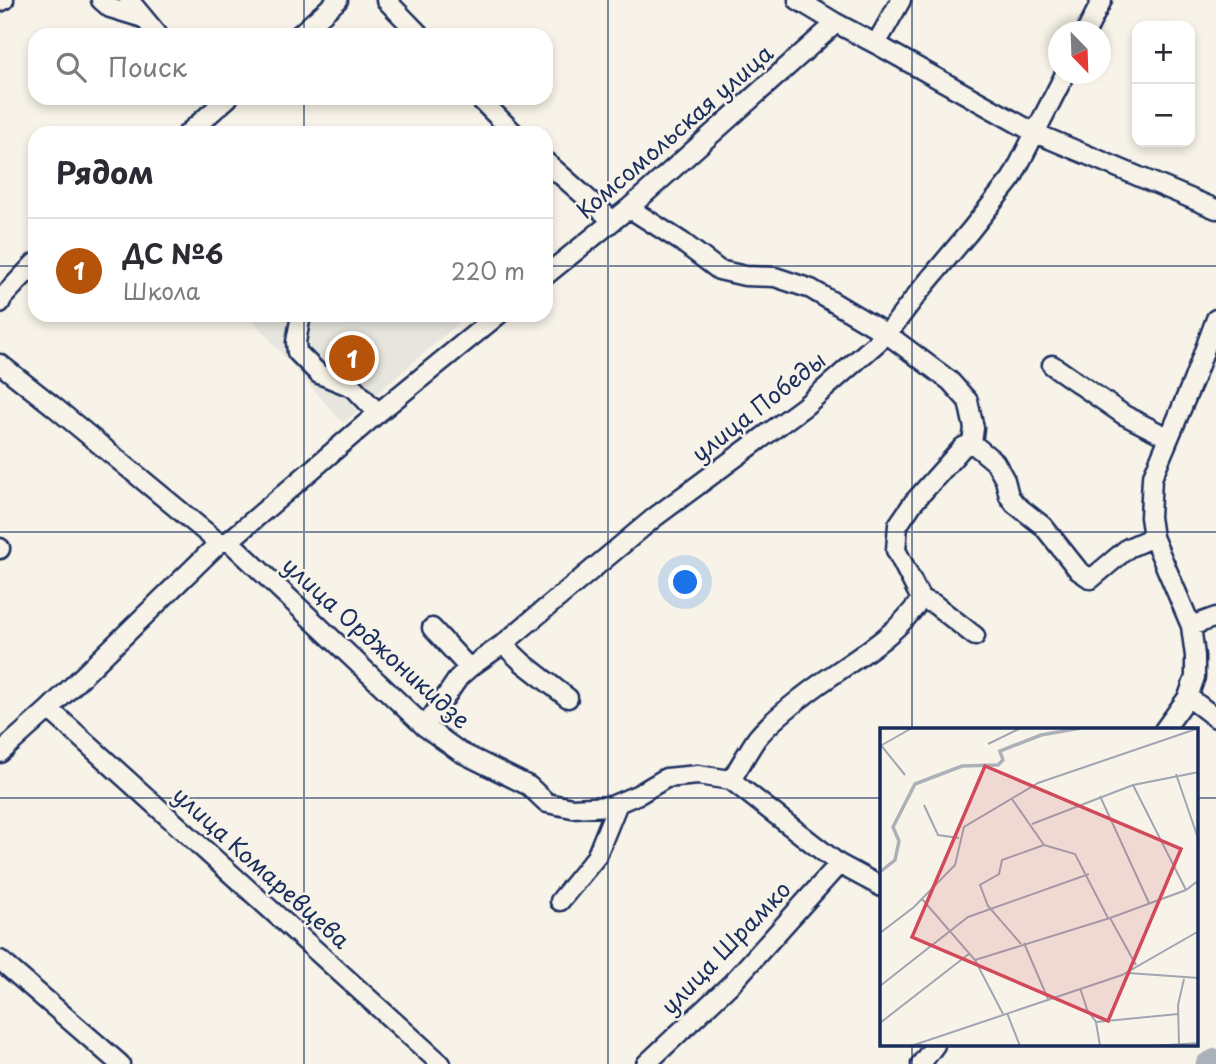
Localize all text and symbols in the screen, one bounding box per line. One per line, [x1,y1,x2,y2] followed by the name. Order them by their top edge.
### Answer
[1048,21,1111,84] north arrow
[1132,21,1195,147] map controls
[1132,21,1195,84] button: +
[28,28,553,105] search box
[568,35,780,226] street label: Комсомольская улица
[108,47,187,86] text: Поиск
[52,48,90,86] icon: search
[1132,84,1195,147] button: −
[56,149,154,194] text: Рядом
[123,234,223,273] text: ДС №6
[74,253,85,288] text: 1
[451,253,525,288] text: 220 m
[123,273,200,308] text: Школа
[329,332,375,384] pin: 1
[683,342,833,470] street label: улица Победы
[275,548,479,736] street label: улица Орджоникидзе
[668,565,702,599] your location
[880,728,1198,1046] inset map
[166,778,359,957] street label: улица Комаревцева
[652,872,798,1022] street label: улица Шрамко

